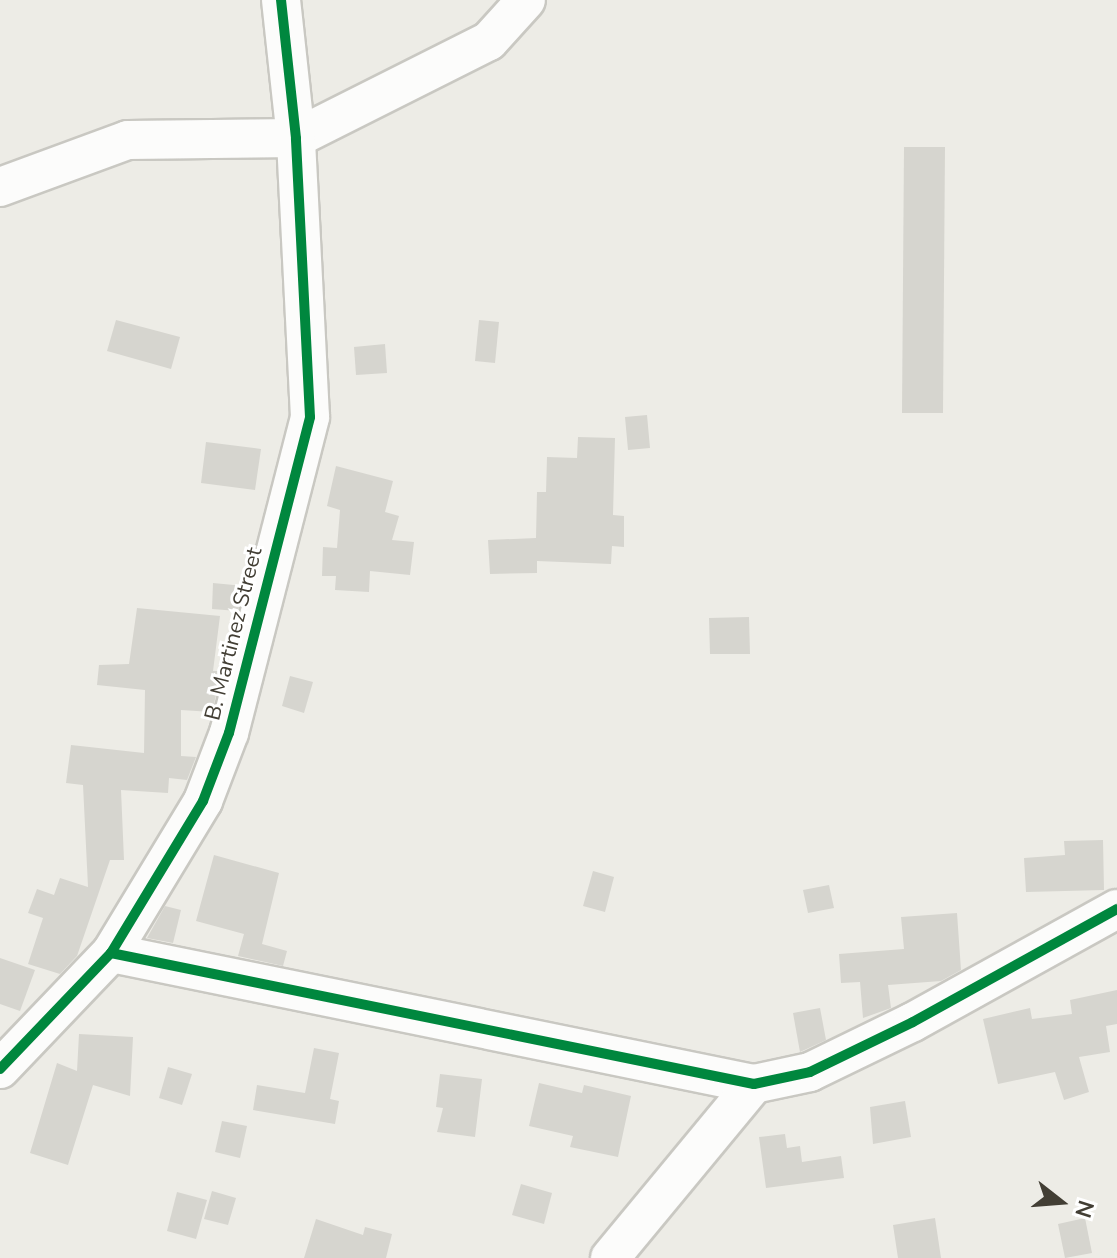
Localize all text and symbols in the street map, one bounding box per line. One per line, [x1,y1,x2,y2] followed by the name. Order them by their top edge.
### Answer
[200,545,268,723] street label: B. Martinez Street
[1021,1162,1101,1242] north arrow
[1067,1197,1101,1221] text: N

